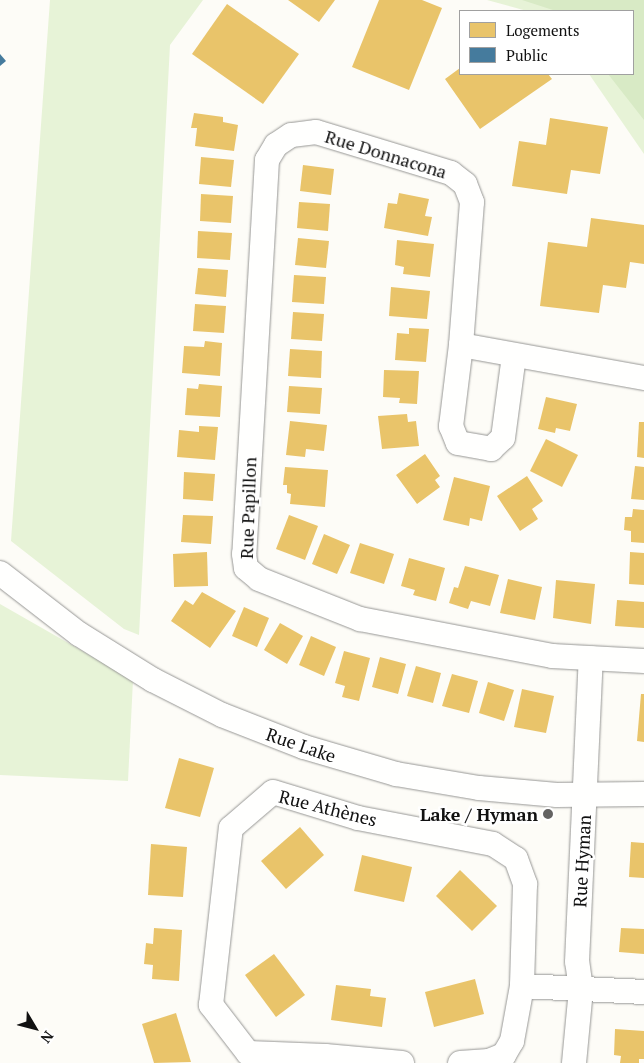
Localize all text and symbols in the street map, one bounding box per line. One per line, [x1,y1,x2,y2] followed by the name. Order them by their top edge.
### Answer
[459,10,634,75] legend
[506,20,579,40] text: Logements
[506,45,548,65] text: Public
[323,125,449,183] street label: Rue Donnacona
[235,457,261,559] street label: Rue Papillon
[263,723,339,767] street label: Rue Lake
[277,785,379,831] street label: Rue Athènes
[420,803,538,825] place label: Lake / Hyman
[542,808,554,820] marker: Lake / Hyman
[569,814,595,908] street label: Rue Hyman
[10,1003,60,1053] north arrow
[37,1027,58,1047] text: N

